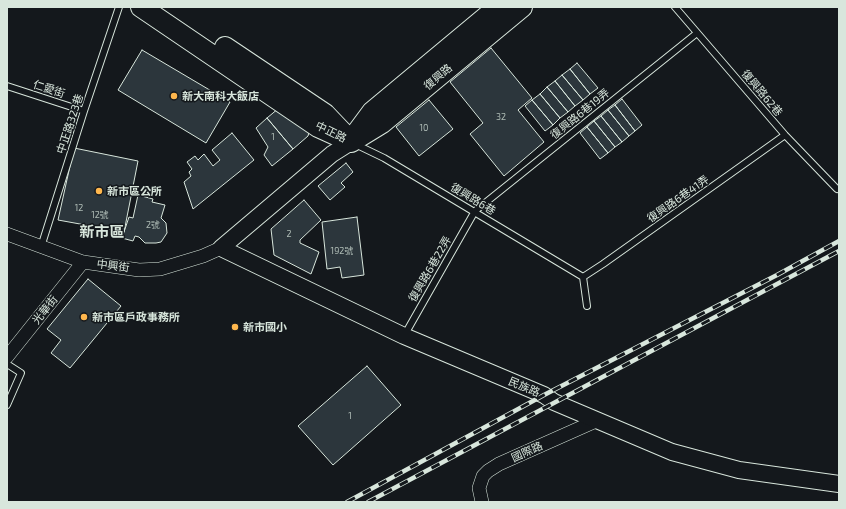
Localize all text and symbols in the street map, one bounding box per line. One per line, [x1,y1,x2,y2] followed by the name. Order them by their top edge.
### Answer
[421,61,455,93] street label: 復興路
[739,67,785,119] street label: 復興路62巷
[31,78,67,100] street label: 仁愛街
[548,86,612,142] street label: 復興路6巷19弄
[182,89,259,103] place label: 新大南科大飯店
[169,91,179,101] marker: 新大南科大飯店
[54,92,86,156] street label: 中正路323巷
[496,112,506,122] house number: 32
[313,119,349,145] street label: 中正路
[419,123,429,133] house number: 10
[271,132,275,142] house number: 1
[645,173,711,225] street label: 復興路6巷41弄
[448,180,498,218] street label: 復興路6巷
[107,184,162,198] place label: 新市區公所
[94,186,104,196] marker: 新市區公所
[75,203,83,213] house number: 12
[91,210,109,220] house number: 12號
[146,220,160,230] house number: 2號
[80,223,124,241] district label: 新市區
[286,229,292,239] house number: 2
[406,234,454,304] street label: 復興路6巷22弄
[331,246,353,256] house number: 192號
[96,257,130,275] street label: 中興街
[29,293,61,327] street label: 光華街
[92,310,180,324] place label: 新市區戶政事務所
[79,312,89,322] marker: 新市區戶政事務所
[243,320,287,334] place label: 新市國小
[230,322,240,332] marker: 新市國小
[506,374,542,400] street label: 民族路
[348,411,352,421] house number: 1
[509,439,545,465] street label: 國際路

